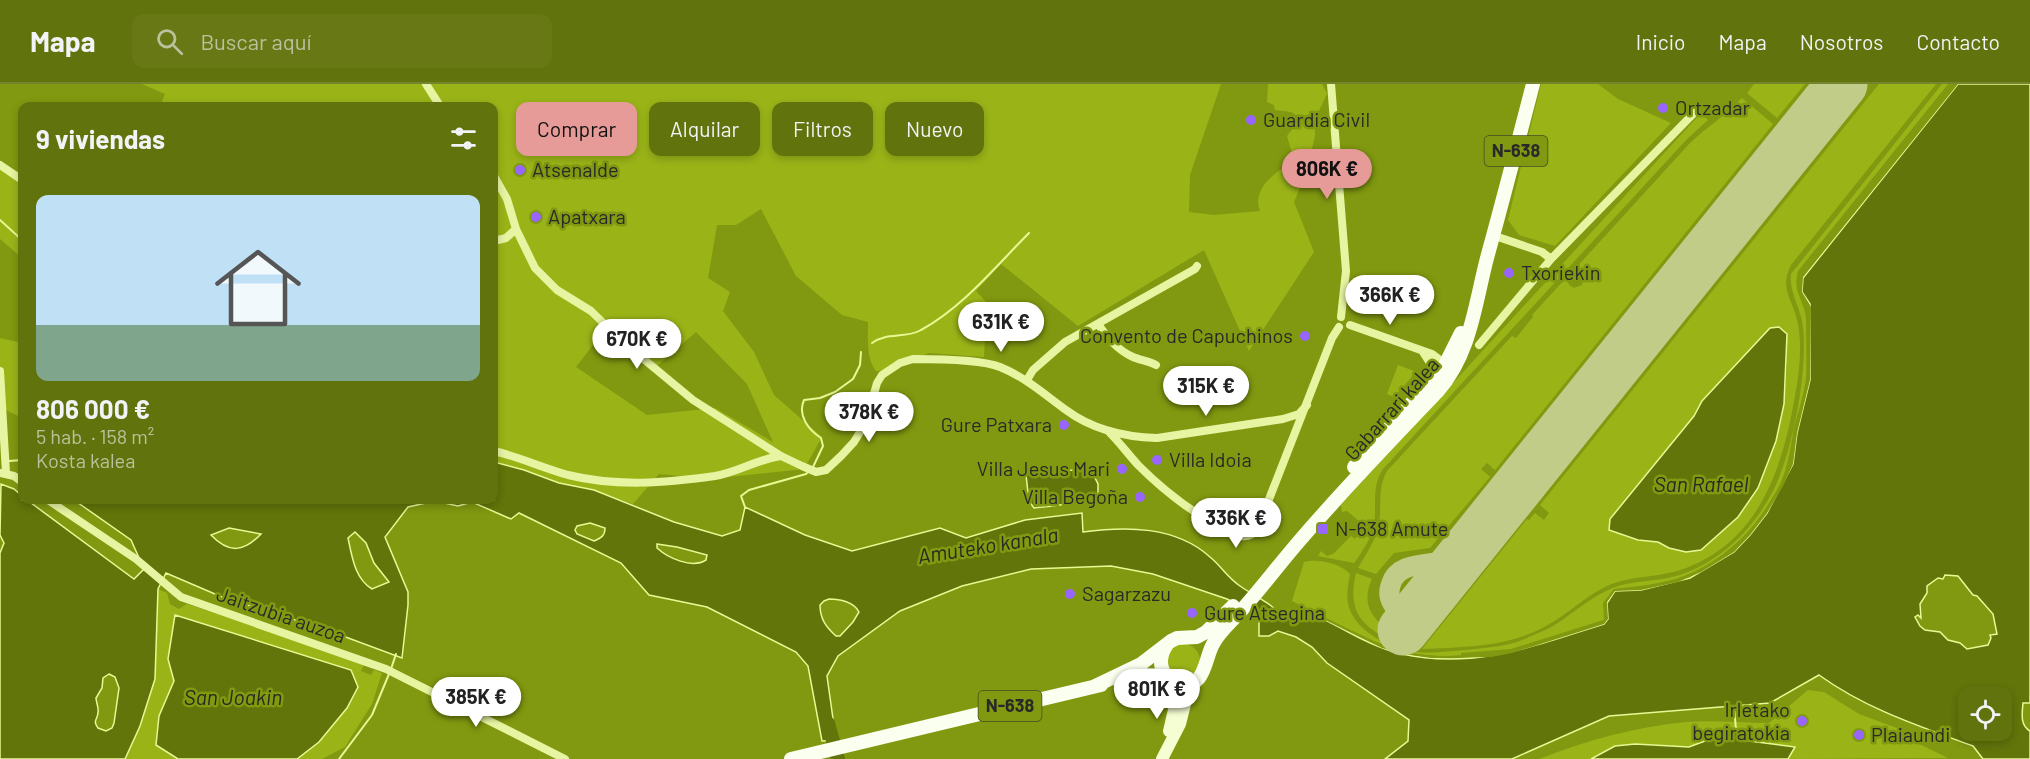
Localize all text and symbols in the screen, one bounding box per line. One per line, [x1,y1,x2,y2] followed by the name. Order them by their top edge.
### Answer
[132,14,552,68] search box
[30,24,96,58] text: Mapa
[153,25,186,58] icon: search
[201,28,311,54] text: Buscar aquí
[1636,29,1686,54] text: Inicio
[1719,29,1767,54] text: Mapa
[1800,29,1883,54] text: Nosotros
[1916,29,2000,54] text: Contacto
[1675,95,1750,119] place label: Ortzadar
[1656,101,1670,115] marker: Ortzadar
[516,102,637,156] chip: Comprar
[649,102,760,156] chip: Alquilar
[772,102,873,156] chip: Filtros
[885,102,984,156] chip: Nuevo
[1263,107,1370,131] place label: Guardia Civil
[1244,113,1258,127] marker: Guardia Civil
[447,122,480,155] icon: filters
[36,123,165,154] text: 9 viviendas
[1484,136,1547,166] road number: N-638
[1278,149,1376,200] pin: 806K €
[1296,156,1358,180] text: 806K €
[532,157,619,181] place label: Atsenalde
[513,163,527,177] marker: Atsenalde
[548,204,626,228] place label: Apatxara
[529,210,543,224] marker: Apatxara
[204,234,312,342] icon: home
[1521,260,1600,284] place label: Txoriekin
[1502,266,1516,280] marker: Txoriekin
[1341,275,1439,326] pin: 366K €
[1359,282,1421,306] text: 366K €
[952,302,1050,353] pin: 631K €
[972,309,1030,333] text: 631K €
[588,319,686,370] pin: 670K €
[1080,323,1293,347] place label: Convento de Capuchinos
[606,326,668,350] text: 670K €
[1298,329,1312,343] marker: Convento de Capuchinos
[1339,352,1444,465] street label: Gabarrari kalea
[1157,366,1255,417] pin: 315K €
[1177,373,1235,397] text: 315K €
[820,392,918,443] pin: 378K €
[36,393,150,424] text: 806 000 €
[839,399,899,423] text: 378K €
[941,412,1052,436] place label: Gure Patxara
[1057,418,1071,432] marker: Gure Patxara
[36,424,154,448] text: 5 hab. · 158 m²
[1169,447,1252,471] place label: Villa Idoia
[36,448,135,472] text: Kosta kalea
[1150,453,1164,467] marker: Villa Idoia
[977,456,1110,480] place label: Villa Jesus Mari
[1115,462,1129,476] marker: Villa Jesus Mari
[1654,471,1749,496] water label: San Rafael
[1022,484,1128,508] place label: Villa Begoña
[1133,490,1147,504] marker: Villa Begoña
[1187,498,1285,549] pin: 336K €
[1205,505,1267,529] text: 336K €
[1335,516,1448,540] place label: N-638 Amute
[916,521,1060,568] water label: Amuteko kanala
[1316,522,1330,536] marker: N-638 Amute
[214,581,349,647] street label: Jaitzubia auzoa
[1082,581,1171,605] place label: Sagarzazu
[1063,587,1077,601] marker: Sagarzazu
[1204,600,1325,624] place label: Gure Atsegina
[1185,606,1199,620] marker: Gure Atsegina
[1108,669,1206,720] pin: 801K €
[1128,676,1186,700] text: 801K €
[427,677,525,728] pin: 385K €
[184,684,282,709] water label: San Joakin
[445,684,507,708] text: 385K €
[1958,687,2012,741] map controls
[1958,687,2012,741] button: locate
[978,691,1042,721] road number: N-638
[1692,697,1790,744] place label: Irletako begiratokia
[1795,714,1809,728] marker: Irletako begiratokia
[1871,722,1950,746] place label: Plaiaundi
[1852,728,1866,742] marker: Plaiaundi

